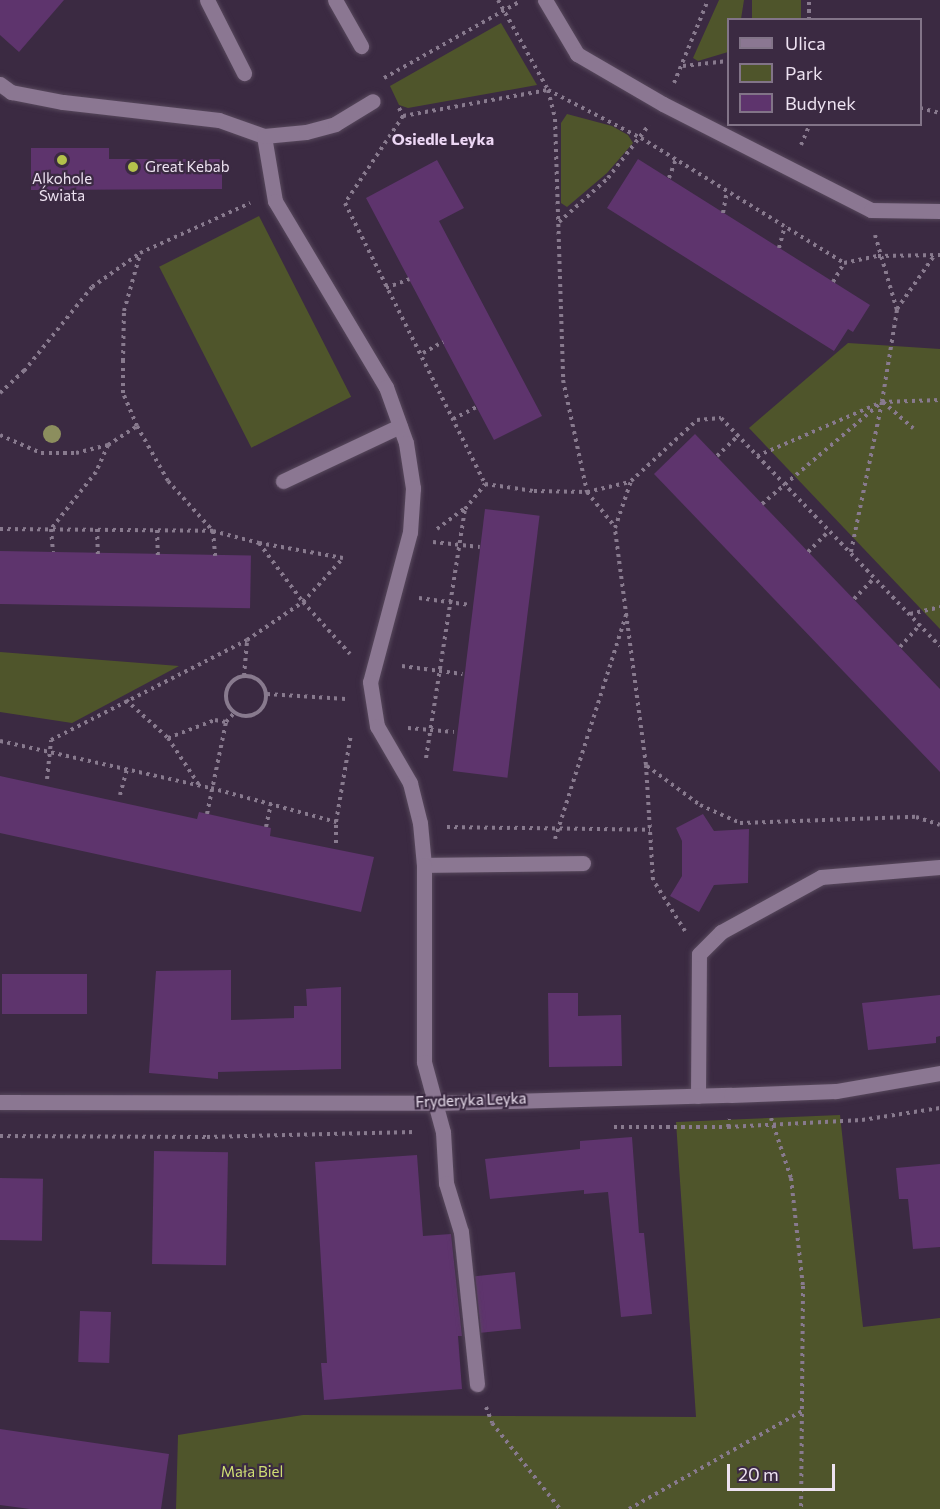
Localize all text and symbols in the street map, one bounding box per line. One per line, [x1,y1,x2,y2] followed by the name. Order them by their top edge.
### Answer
[727,18,922,126] legend
[785,32,826,54] text: Ulica
[785,62,823,84] text: Park
[785,92,856,114] text: Budynek
[392,129,494,149] district label: Osiedle Leyka
[55,153,69,167] marker: Alkohole Świata
[145,158,230,176] place label: Great Kebab
[126,160,140,174] marker: Great Kebab
[32,169,92,204] place label: Alkohole Świata
[415,1089,527,1111] street label: Fryderyka Leyka
[730,1452,838,1490] scale bar
[221,1463,283,1481] park label: Mała Biel
[738,1463,779,1485] text: 20 m

